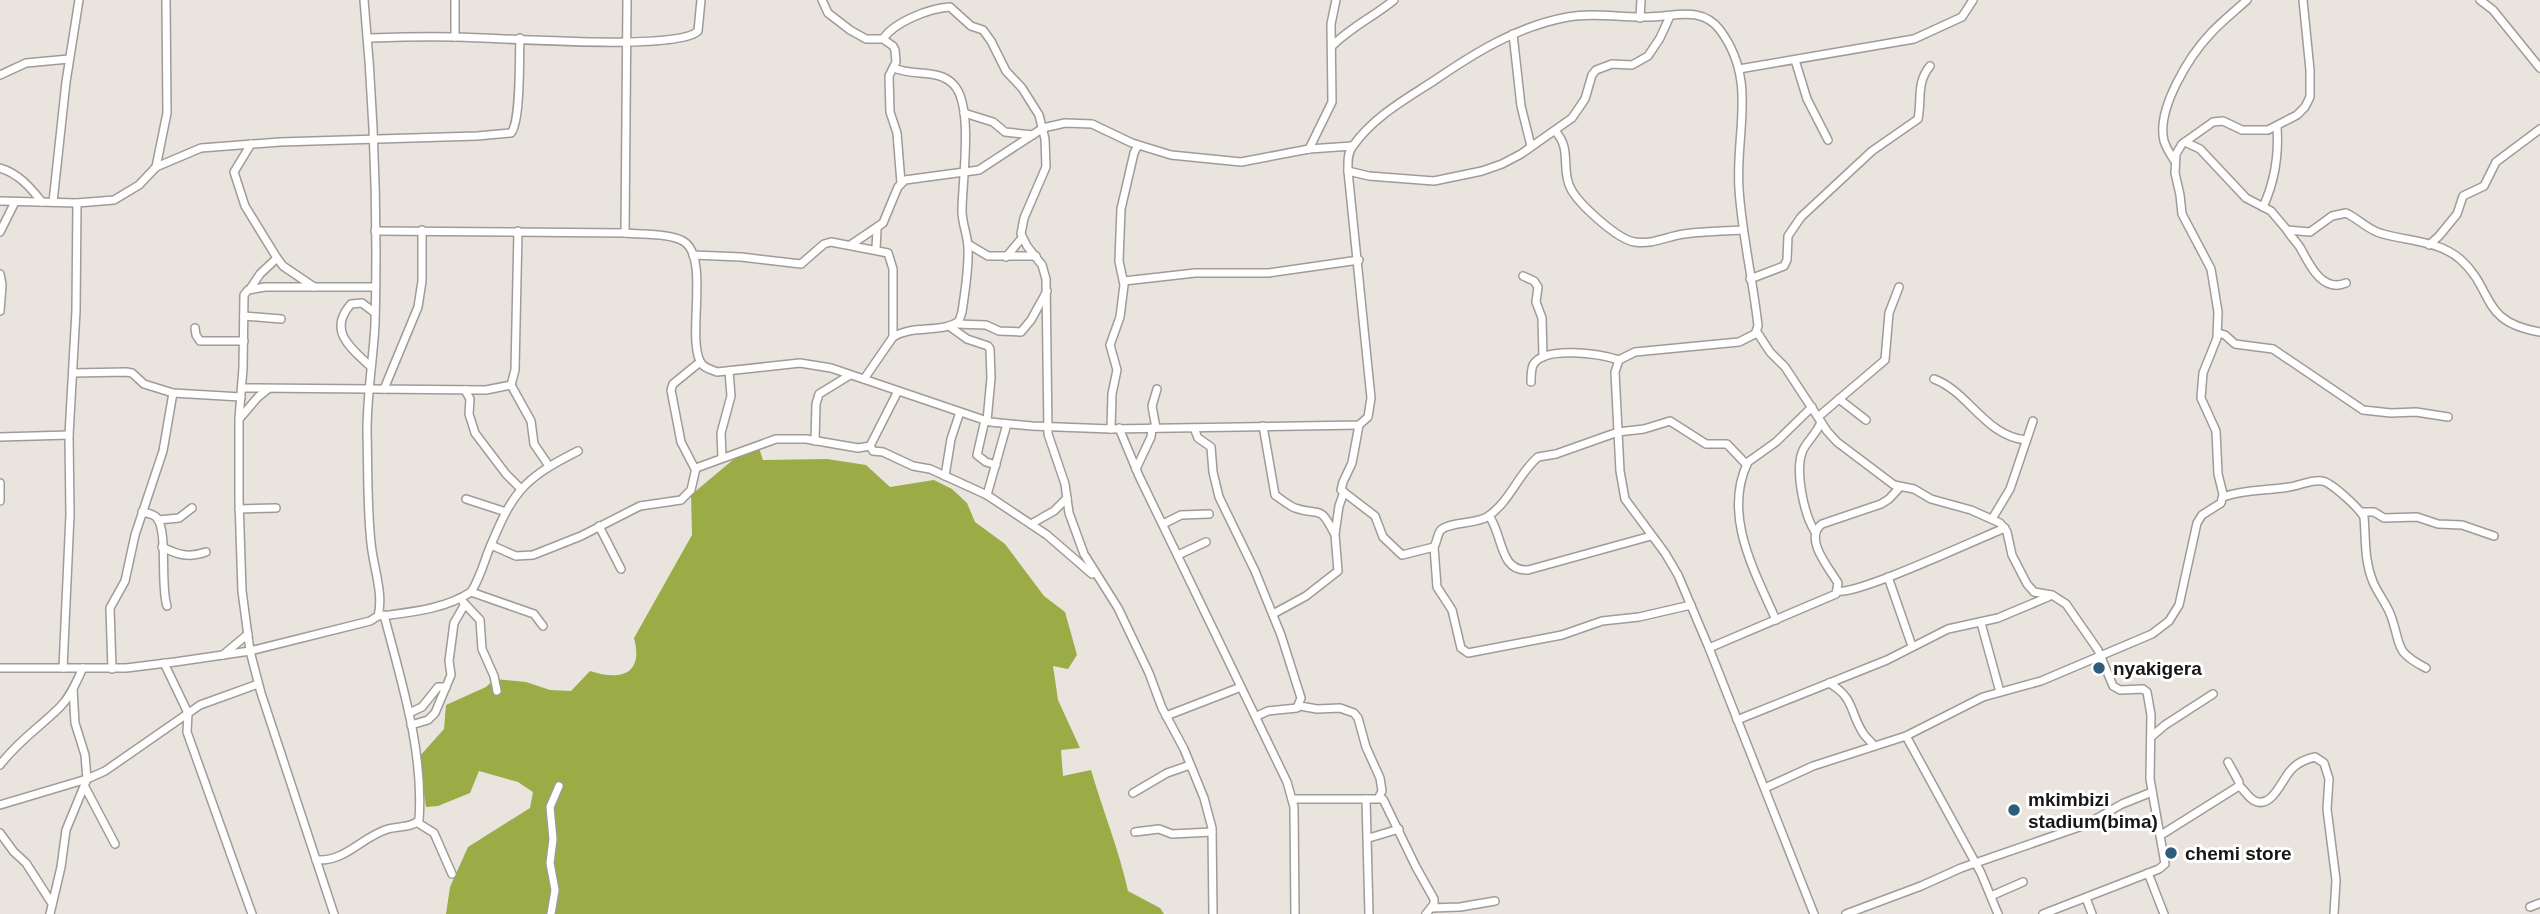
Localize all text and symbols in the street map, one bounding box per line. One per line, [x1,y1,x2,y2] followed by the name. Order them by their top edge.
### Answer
[2113,658,2202,679] place label: nyakigera
[2091,660,2107,676] marker: nyakigera
[2028,789,2158,832] place label: mkimbizi stadium(bima)
[2006,802,2022,818] marker: mkimbizi stadium(bima)
[2185,843,2292,864] place label: chemi store
[2163,845,2179,861] marker: chemi store

